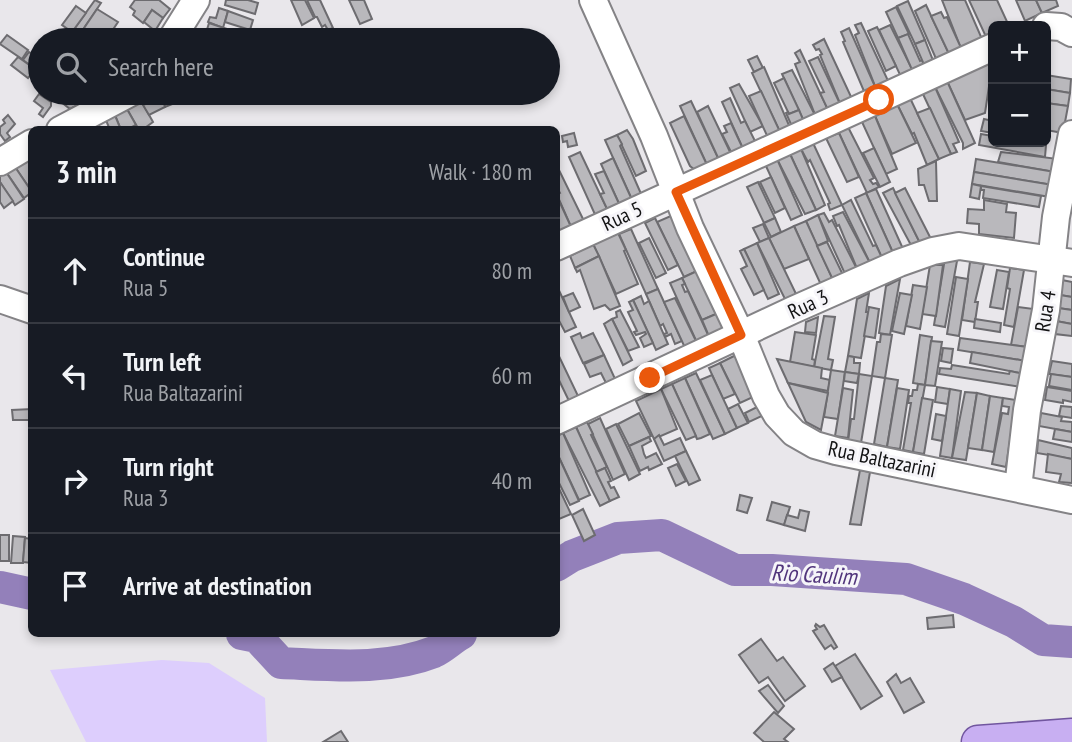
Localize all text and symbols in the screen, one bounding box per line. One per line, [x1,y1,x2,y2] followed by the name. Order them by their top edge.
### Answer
[988,21,1051,147] map controls
[988,21,1051,84] button: +
[28,28,560,105] search box
[52,48,90,86] icon: search
[108,50,214,83] text: Search here
[863,84,894,115] route start
[988,84,1051,147] button: −
[56,152,117,191] text: 3 min
[429,157,532,186] text: Walk · 180 m
[597,195,647,237] street label: Rua 5
[123,240,205,273] text: Continue
[56,252,94,290] icon: ahead
[491,256,532,285] text: 80 m
[123,273,168,302] text: Rua 5
[783,283,833,325] street label: Rua 3
[1028,288,1062,334] street label: Rua 4
[123,345,201,378] text: Turn left
[56,357,94,395] icon: left
[491,361,532,390] text: 60 m
[634,362,665,393] route end
[123,378,243,407] text: Rua Baltazarini
[826,434,938,484] street label: Rua Baltazarini
[123,450,214,483] text: Turn right
[56,462,94,500] icon: right
[491,466,532,495] text: 40 m
[123,483,168,512] text: Rua 3
[771,557,860,591] water label: Rio Caulim
[56,567,94,605] icon: arrive
[123,569,312,602] text: Arrive at destination

